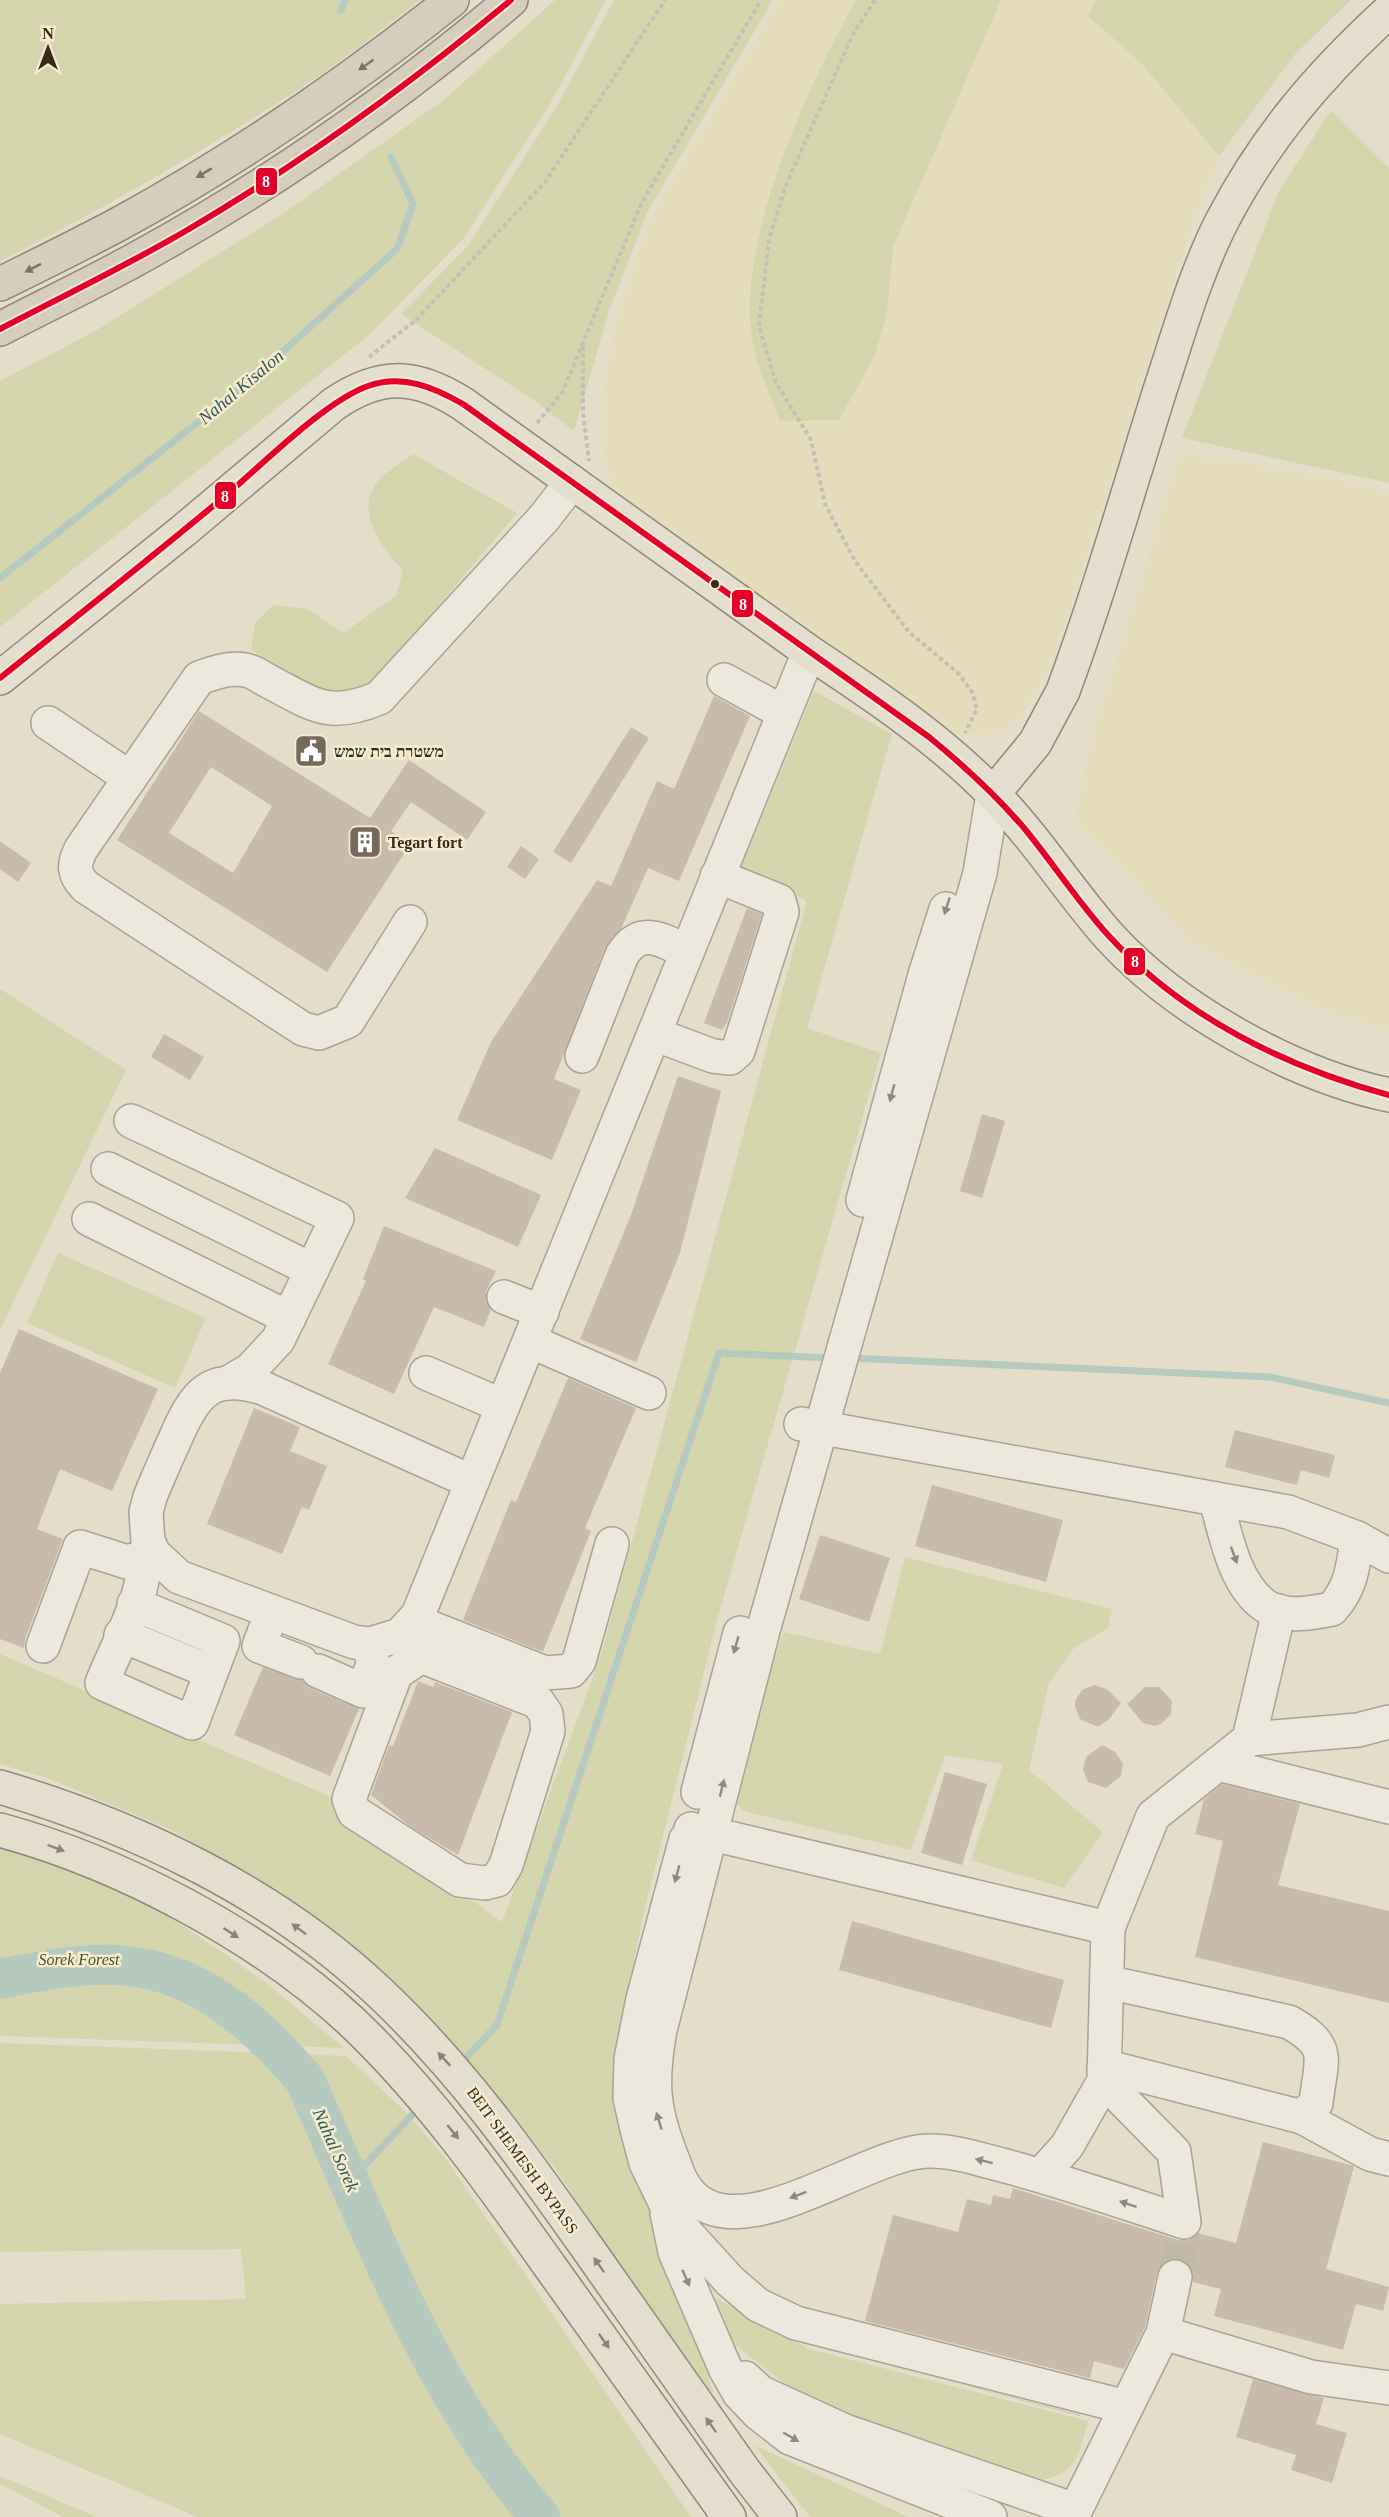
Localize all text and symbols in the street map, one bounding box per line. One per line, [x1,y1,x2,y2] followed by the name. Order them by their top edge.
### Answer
[18,18,78,78] north arrow
[42,25,54,42] text: N
[358,59,374,71] one-way arrow
[255,167,278,196] line badge: 8
[196,168,212,179] one-way arrow
[262,173,270,190] text: 8
[24,262,42,272] one-way arrow
[194,346,287,429] water label: Nahal Kisalon
[214,481,237,510] line badge: 8
[221,488,229,505] text: 8
[709,578,721,590] unlabelled marker
[731,589,754,618] line badge: 8
[739,596,747,613] text: 8
[293,733,329,769] public building icon: משטרת בית שמש
[334,743,444,760] place label: משטרת בית שמש
[347,824,383,860] building icon: Tegart fort
[388,834,463,852] place label: Tegart fort
[942,897,951,915] one-way arrow
[1123,947,1146,976] line badge: 8
[1131,953,1139,970] text: 8
[887,1085,896,1103] one-way arrow
[1229,1546,1239,1564] one-way arrow
[731,1636,741,1654] one-way arrow
[718,1779,728,1798] one-way arrow
[47,1844,65,1853] one-way arrow
[671,1865,681,1883] one-way arrow
[292,1923,308,1935] one-way arrow
[223,1927,239,1938] one-way arrow
[38,1951,120,1968] park label: Sorek Forest
[438,2052,451,2067] one-way arrow
[464,2084,581,2237] street label: BEIT SHEMESH BYPASS
[308,2104,364,2196] water label: Nahal Sorek
[654,2112,663,2130] one-way arrow
[446,2124,459,2139] one-way arrow
[975,2155,993,2165] one-way arrow
[789,2191,807,2200] one-way arrow
[1119,2199,1137,2208] one-way arrow
[594,2257,605,2273] one-way arrow
[681,2270,691,2288] one-way arrow
[598,2333,610,2349] one-way arrow
[705,2417,717,2433] one-way arrow
[783,2432,800,2442] one-way arrow

